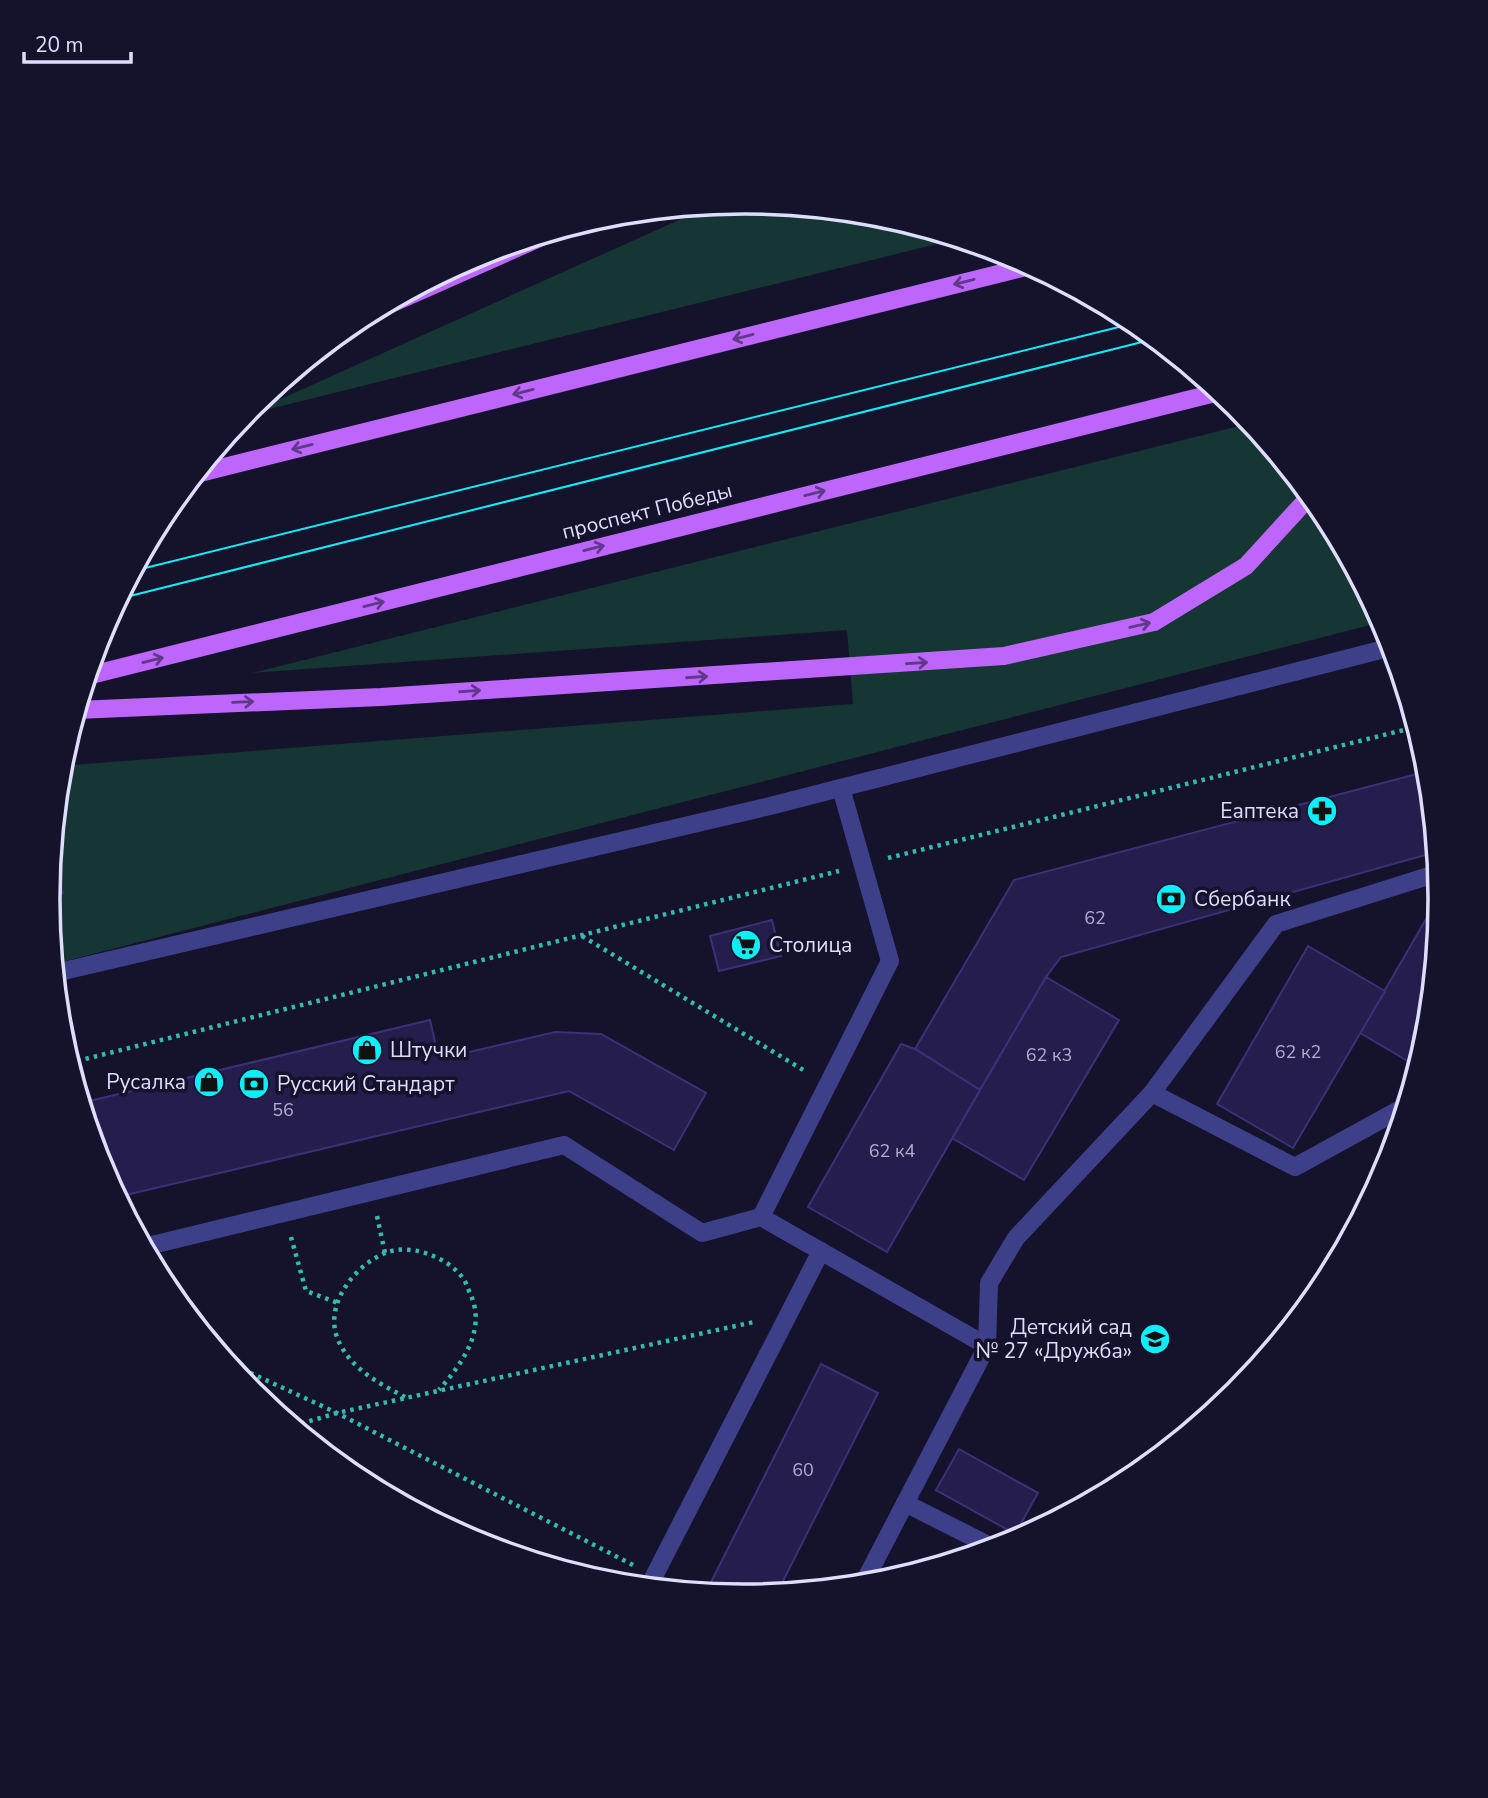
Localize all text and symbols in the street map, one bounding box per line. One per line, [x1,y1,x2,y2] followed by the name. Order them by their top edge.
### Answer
[24,21,131,65] scale bar
[35,31,84,59] text: 20 m
[953,276,976,289] one-way arrow
[732,331,755,344] one-way arrow
[512,386,535,399] one-way arrow
[291,441,314,454] one-way arrow
[559,476,735,546] street label: проспект Победы
[803,486,826,499] one-way arrow
[582,541,605,554] one-way arrow
[362,597,385,610] one-way arrow
[1129,618,1151,631] one-way arrow
[141,653,164,666] one-way arrow
[905,656,928,669] one-way arrow
[685,670,708,683] one-way arrow
[458,684,481,697] one-way arrow
[231,696,254,709] one-way arrow
[1305,794,1339,828] pharmacy icon: Еаптека
[1220,797,1299,825] place label: Еаптека
[1154,882,1188,916] bank icon: Сбербанк
[1194,885,1291,913] place label: Сбербанк
[1084,906,1106,930] house number: 62
[729,928,763,962] supermarket icon: Столица
[769,931,852,959] place label: Столица
[350,1033,384,1067] shop icon: Штучки
[390,1036,467,1064] place label: Штучки
[1275,1040,1321,1064] house number: 62 к2
[1026,1043,1072,1067] house number: 62 к3
[192,1065,226,1099] shop icon: Русалка
[237,1067,271,1101] bank icon: Русский Стандарт
[106,1068,186,1096] place label: Русалка
[277,1070,455,1098] place label: Русский Стандарт
[272,1098,294,1122] house number: 56
[869,1139,915,1163] house number: 62 к4
[975,1313,1132,1365] place label: Детский сад № 27 «Дружба»
[1138,1322,1172,1356] school or university icon: Детский сад № 27 «Дружба»
[792,1458,814,1482] house number: 60

